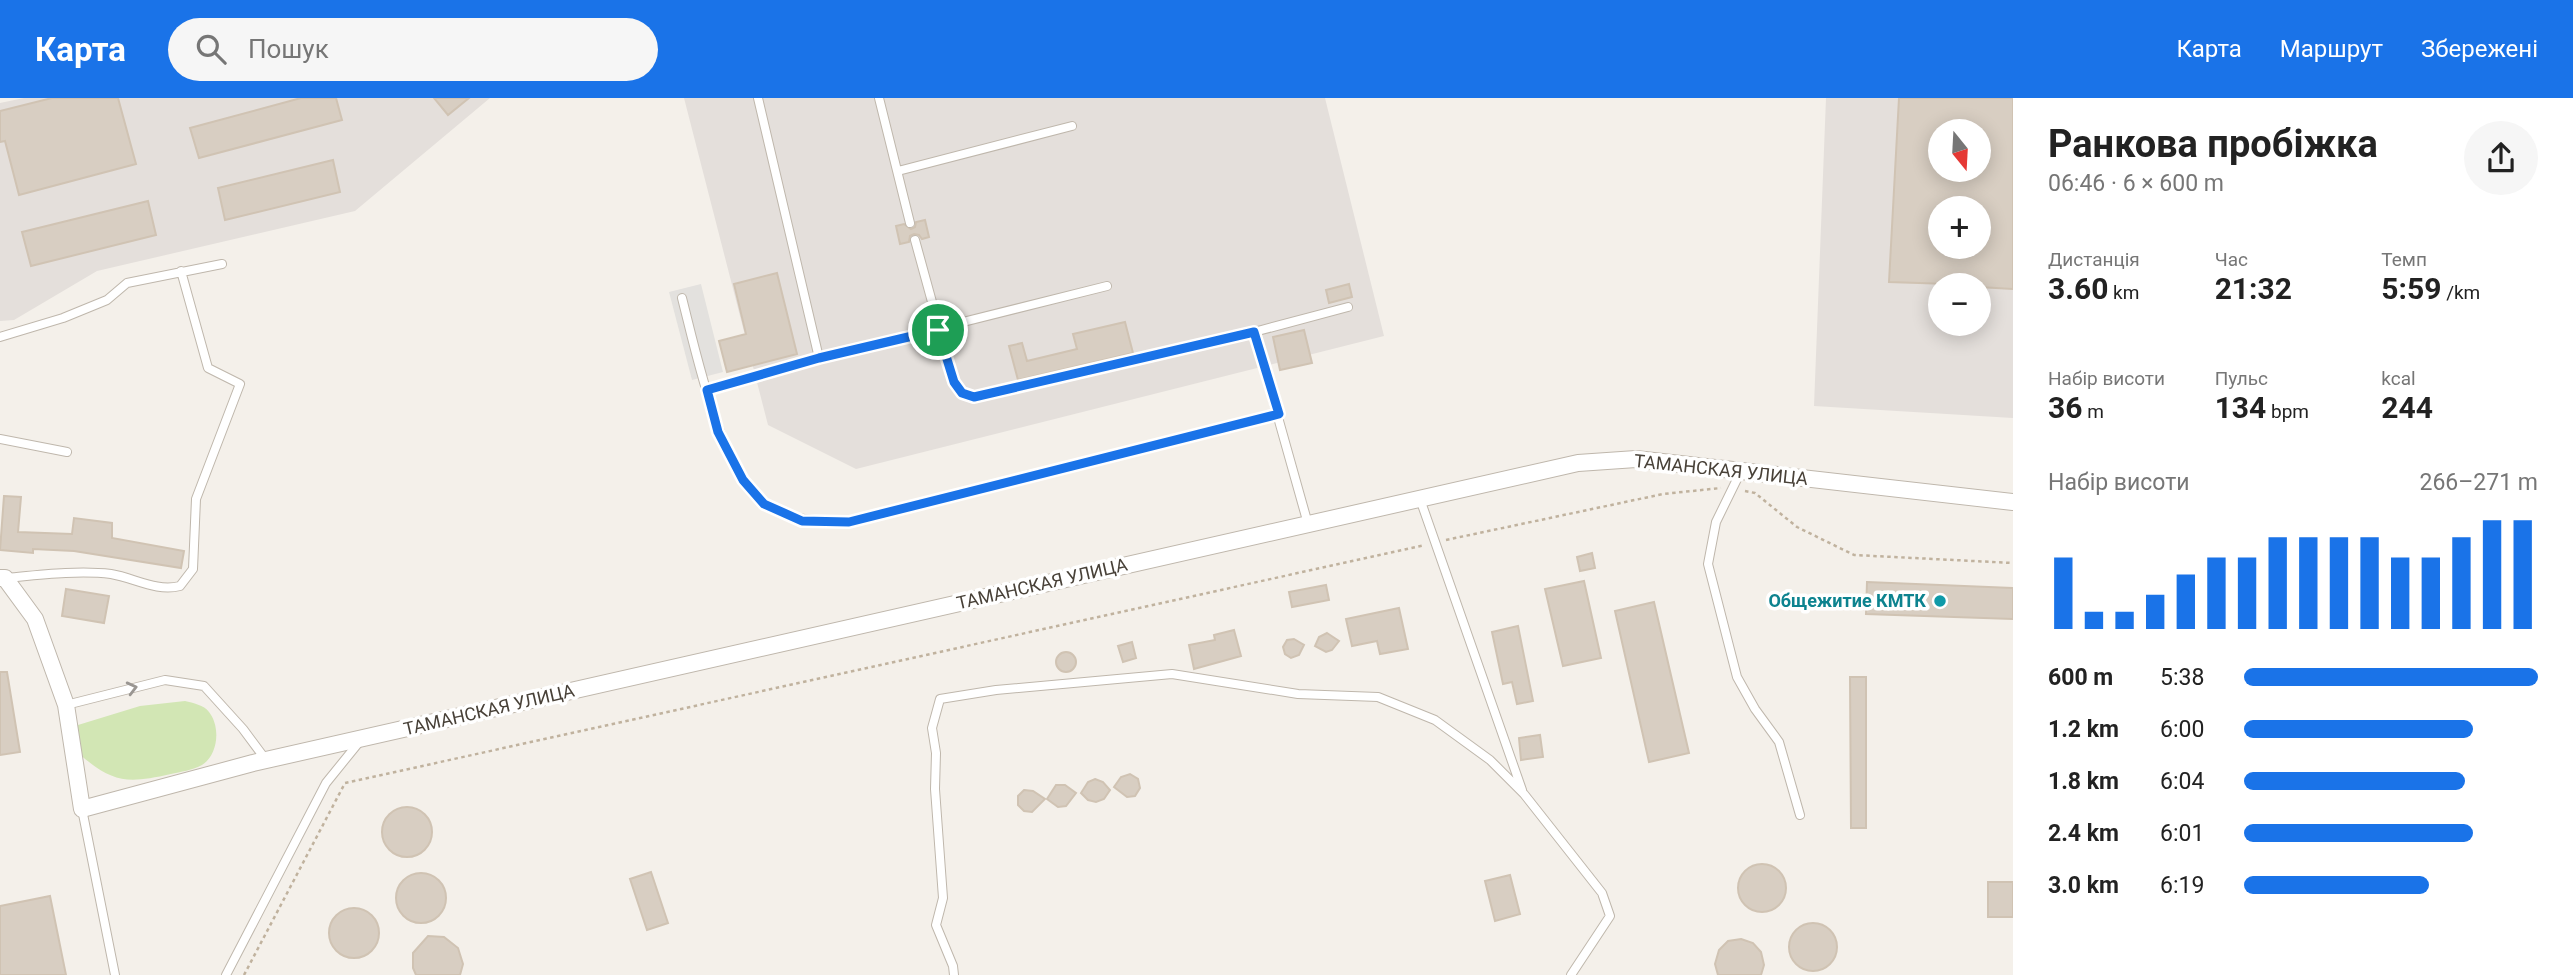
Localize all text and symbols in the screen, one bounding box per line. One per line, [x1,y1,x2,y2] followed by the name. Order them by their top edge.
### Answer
[168,18,658,81] search box
[35,30,126,69] text: Карта
[192,30,230,68] icon: search
[248,34,329,64] text: Пошук
[2176,35,2242,63] text: Карта
[2280,35,2383,63] text: Маршрут
[2421,35,2538,63] text: Збережені
[1928,119,1992,182] north arrow
[1928,119,1991,336] map controls
[2464,121,2538,195] button: share
[2048,122,2378,166] text: Ранкова пробіжка
[2048,170,2224,197] text: 06:46 · 6 × 600 m
[1928,196,1991,259] button: +
[2048,248,2140,271] text: Дистанція
[2215,248,2248,271] text: Час
[2381,248,2427,271] text: Темп
[2048,271,2108,306] text: 3.60
[2215,271,2292,306] text: 21:32
[2381,271,2441,306] text: 5:59
[1928,273,1991,336] button: −
[2108,281,2139,304] text: km
[2441,281,2480,304] text: /km
[908,300,968,360] pin
[919,311,957,349] icon: arrive
[2048,367,2165,390] text: Набір висоти
[2215,367,2268,390] text: Пульс
[2381,367,2416,390] text: kcal
[2048,390,2082,425] text: 36
[2215,390,2266,425] text: 134
[2381,390,2433,425] text: 244
[2082,400,2104,423] text: m
[2266,400,2309,423] text: bpm
[1633,450,1809,489] street label: ТАМАНСКАЯ УЛИЦА
[2048,469,2190,496] text: Набір висоти
[2419,469,2538,496] text: 266–271 m
[954,554,1130,613] street label: ТАМАНСКАЯ УЛИЦА
[1768,590,1926,611] place label: Общежитие КМТК
[1932,593,1948,609] marker: Общежитие КМТК
[2048,664,2113,691] text: 600 m
[2160,664,2204,691] text: 5:38
[401,680,577,739] street label: ТАМАНСКАЯ УЛИЦА
[126,682,138,696] one-way arrow
[2048,716,2119,743] text: 1.2 km
[2160,716,2204,743] text: 6:00
[2048,768,2119,795] text: 1.8 km
[2160,768,2204,795] text: 6:04
[2048,820,2119,847] text: 2.4 km
[2160,820,2204,847] text: 6:01
[2048,872,2119,899] text: 3.0 km
[2160,872,2204,899] text: 6:19

